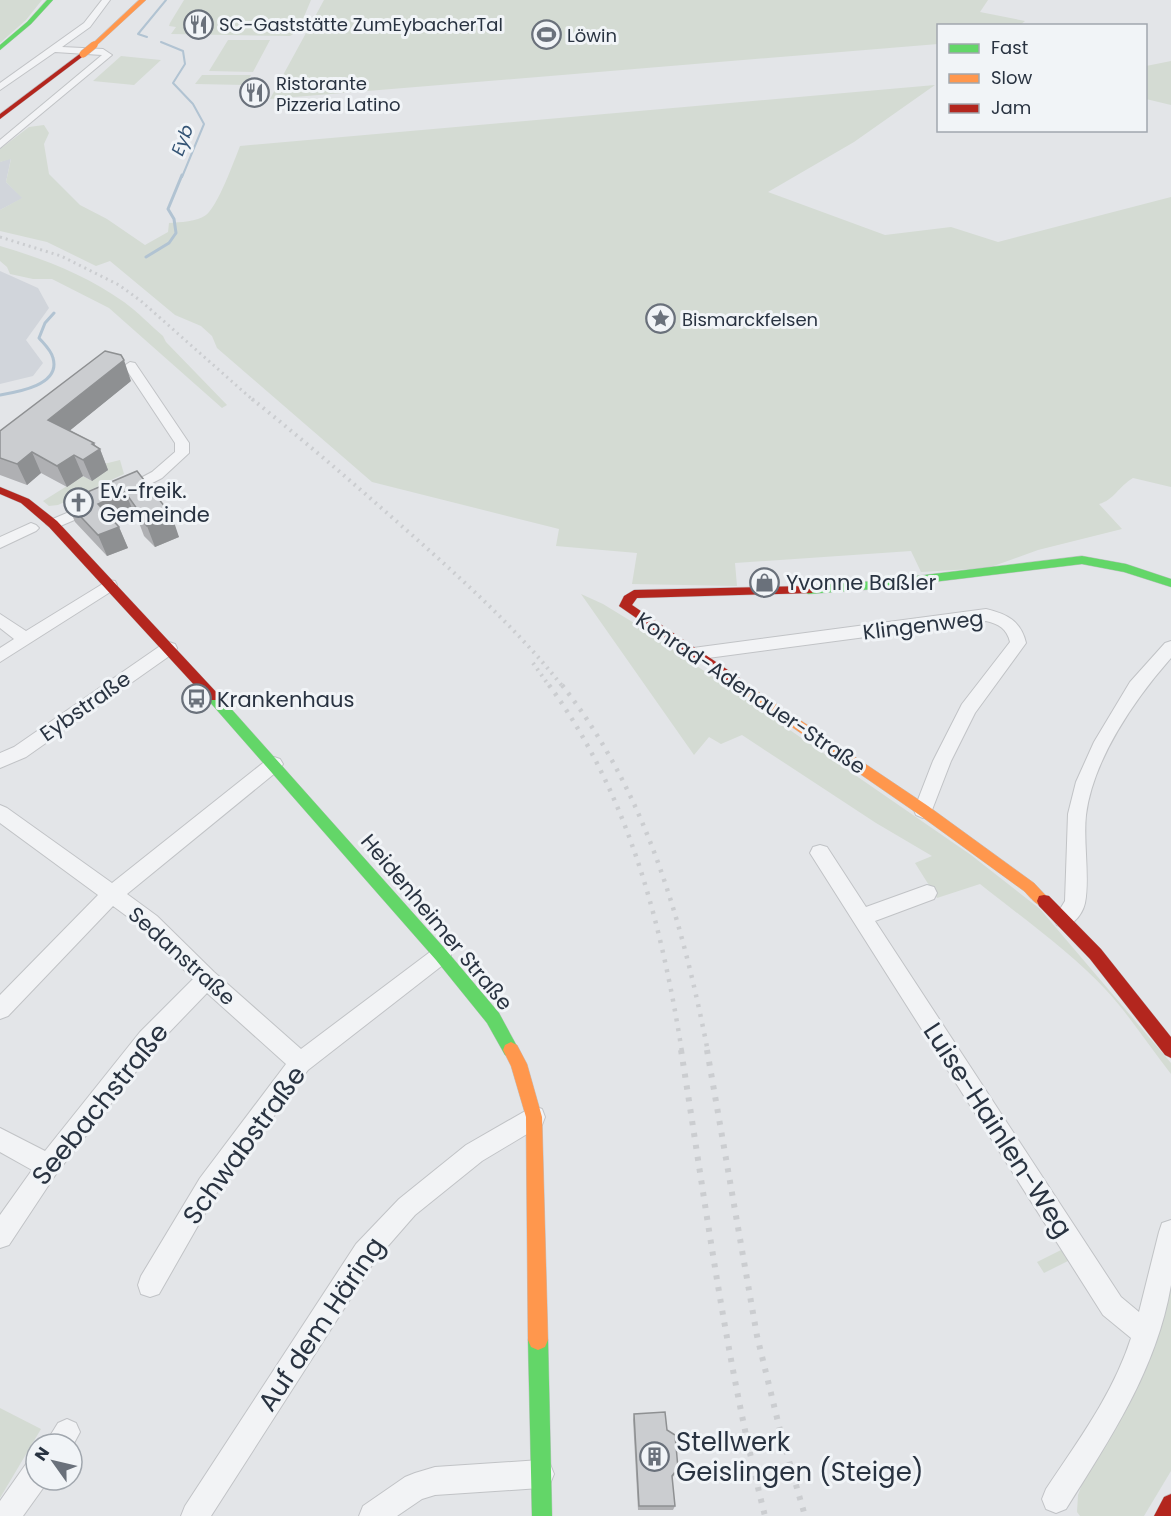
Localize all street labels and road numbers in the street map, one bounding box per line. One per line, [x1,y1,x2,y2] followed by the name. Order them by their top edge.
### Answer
[861,603,985,647] street label: Klingenweg
[630,605,872,781] street label: Konrad-Adenauer-Straße
[34,664,136,748] street label: Eybstraße
[354,827,520,1017] street label: Heidenheimer Straße
[122,900,242,1012] street label: Sedanstraße
[23,1015,177,1193] street label: Seebachstraße
[915,1016,1081,1244] street label: Luise-Hainlen-Weg
[174,1058,314,1232] street label: Schwabstraße
[249,1230,393,1418] street label: Auf dem Häring

